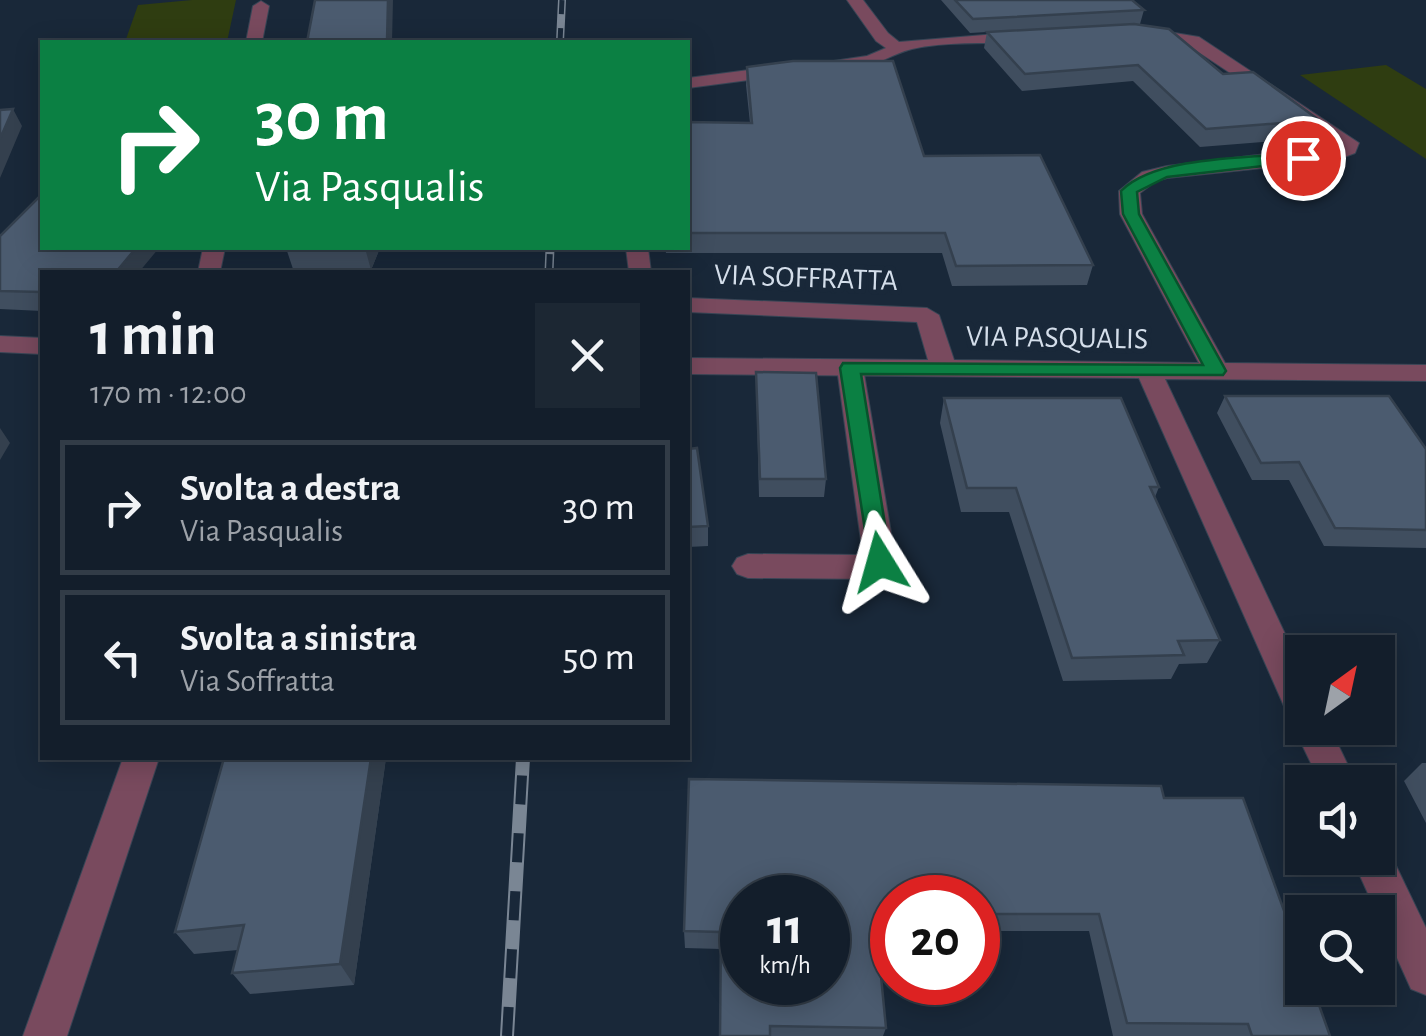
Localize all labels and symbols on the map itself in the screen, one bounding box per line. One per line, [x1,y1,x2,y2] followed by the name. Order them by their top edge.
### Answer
[1261,116,1346,201] pin
[714,260,898,296] street label: VIA SOFFRATTA
[966,321,1148,355] street label: VIA PASQUALIS
[828,510,932,614] position arrow
[1285,635,1395,745] north arrow
[870,875,1000,1005] speed limit sign: 20

